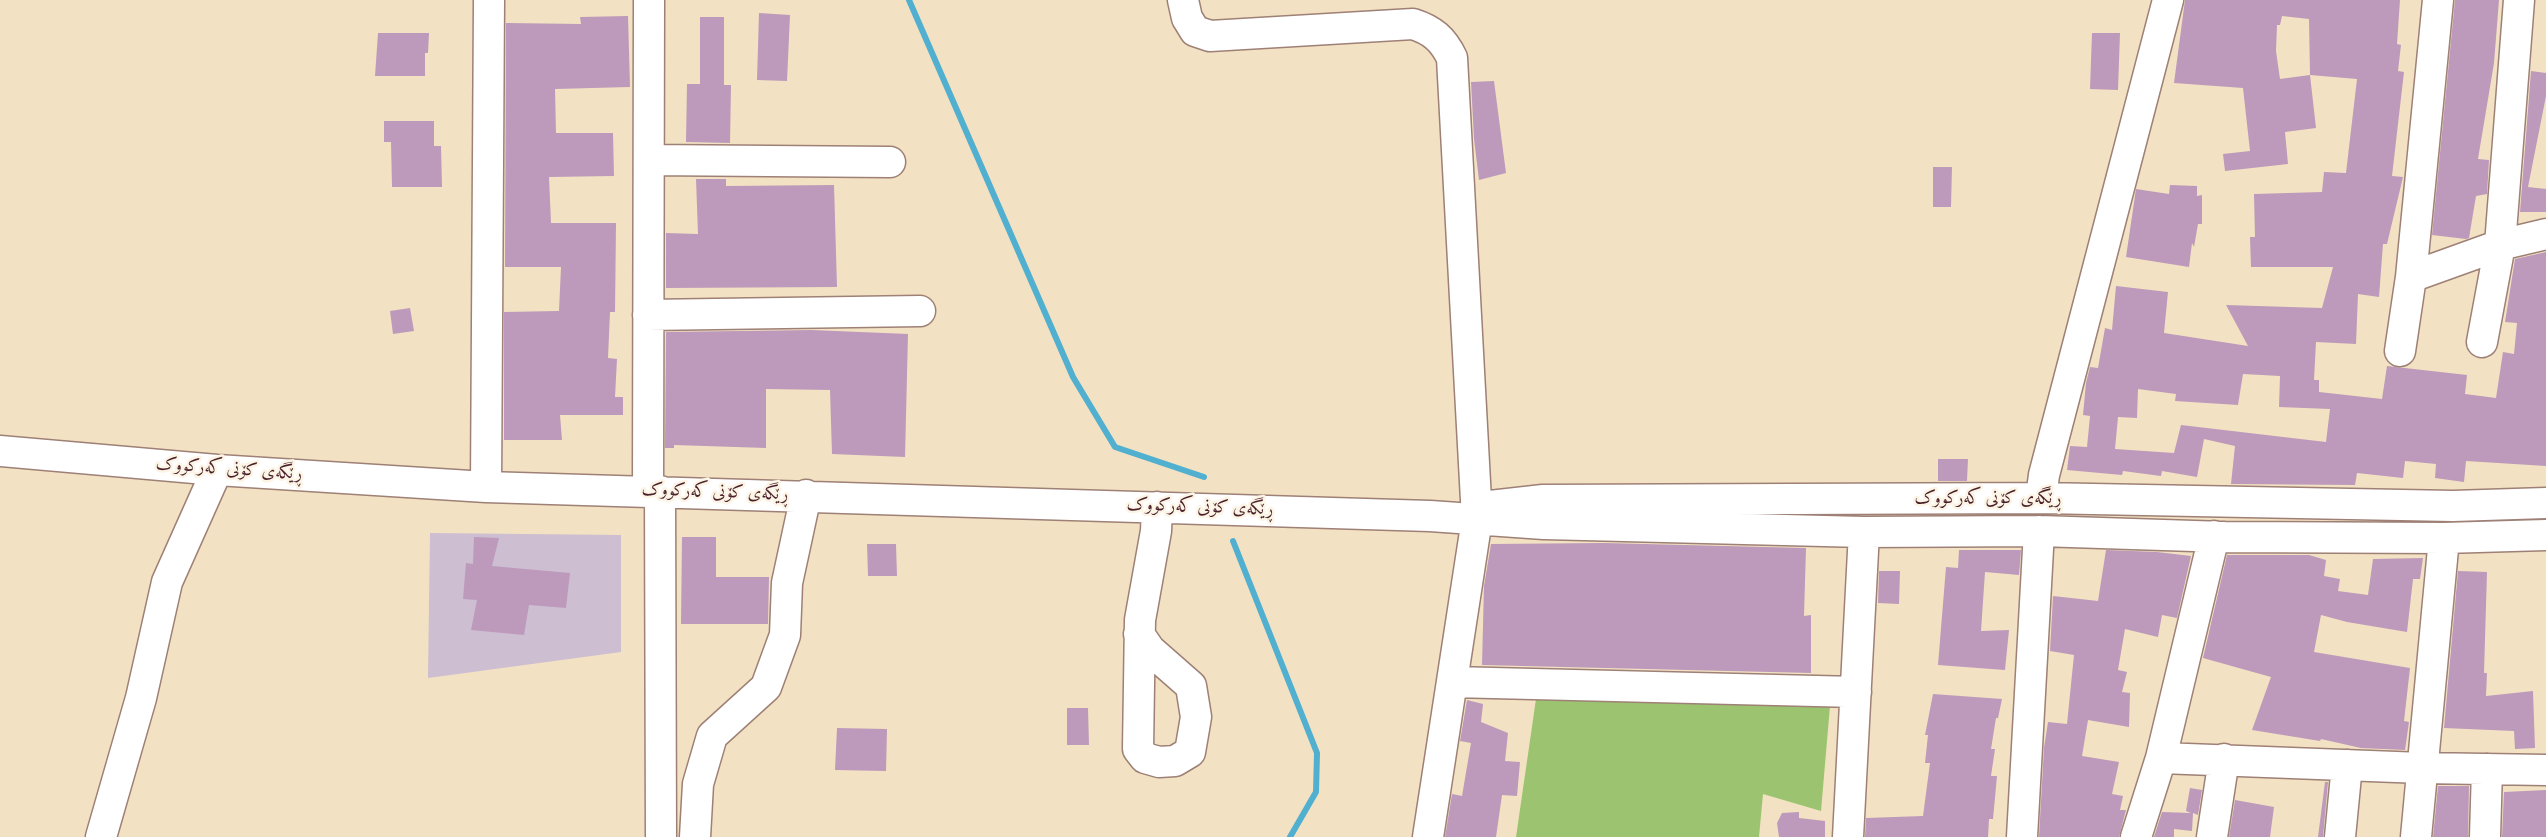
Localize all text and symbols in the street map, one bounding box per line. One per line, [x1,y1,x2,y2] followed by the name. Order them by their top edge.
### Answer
[155,454,303,486] street label: ڕێگەی کۆنی کەرکووک
[641,480,789,506] street label: ڕێگەی کۆنی کەرکووک
[1915,488,2061,510] street label: ڕێگەی کۆنی کەرکووک
[1126,495,1274,521] street label: ڕێگەی کۆنی کەرکووک

